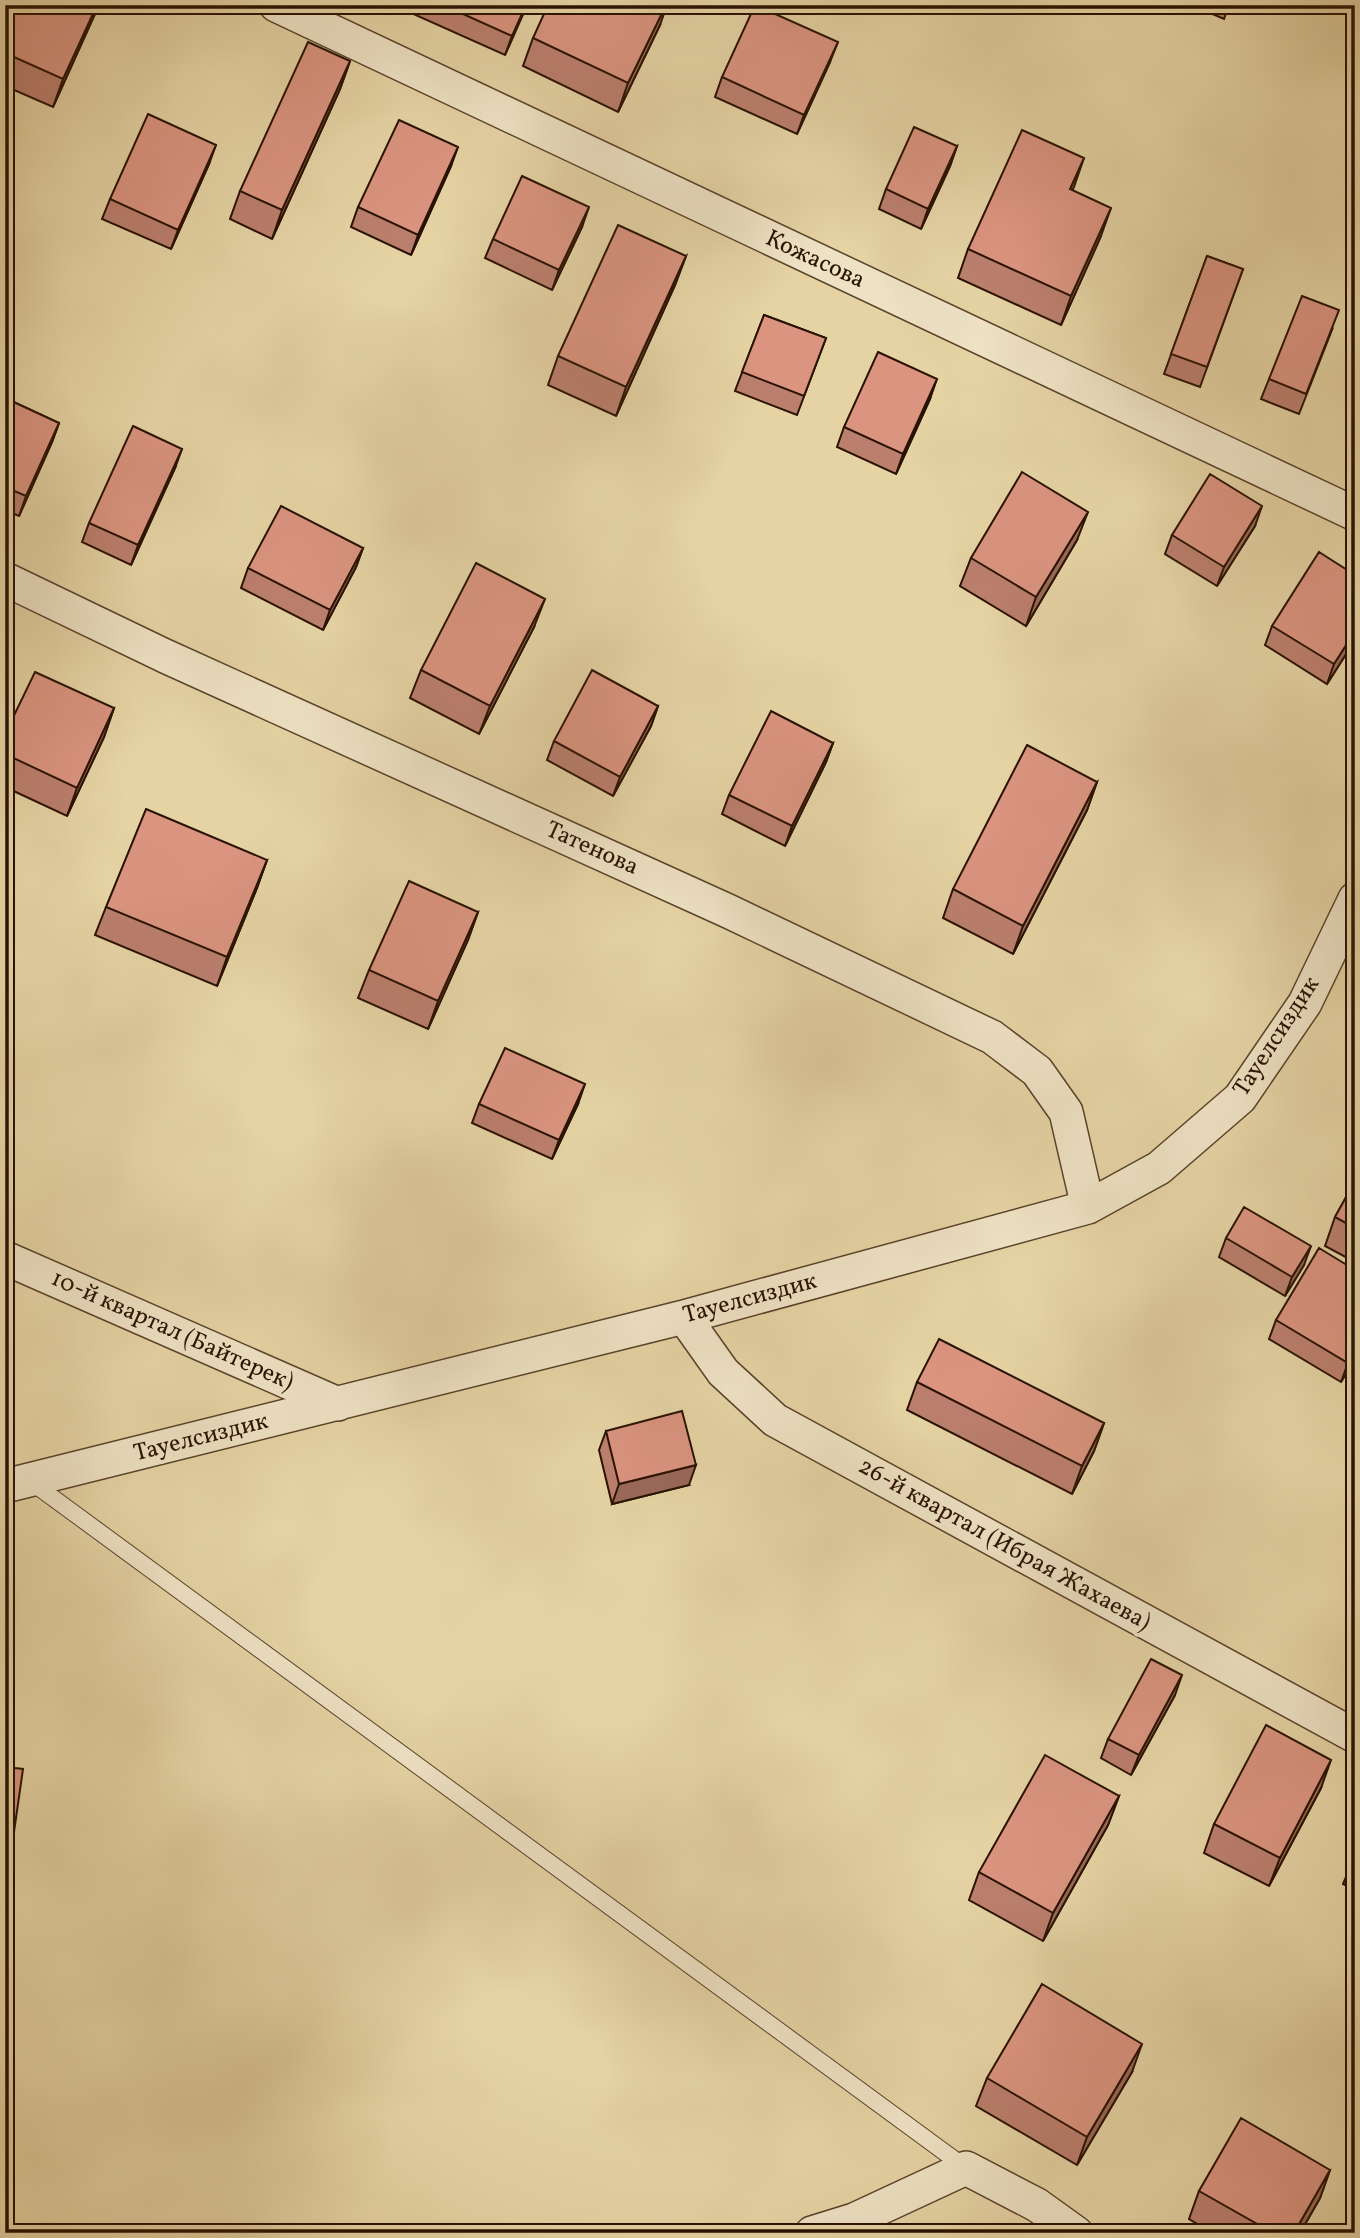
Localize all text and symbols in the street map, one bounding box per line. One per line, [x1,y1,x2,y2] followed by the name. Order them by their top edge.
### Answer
[760,222,870,298] street label: Кожасова
[540,813,644,885] street label: Татенова
[1225,970,1329,1104] street label: Тауелсиздик
[45,1262,299,1400] street label: 10-й квартал (Байтерек)
[679,1265,821,1333] street label: Тауелсиздик
[130,1405,272,1471] street label: Тауелсиздик
[852,1450,1156,1640] street label: 26-й квартал (Ибрая Жахаева)

